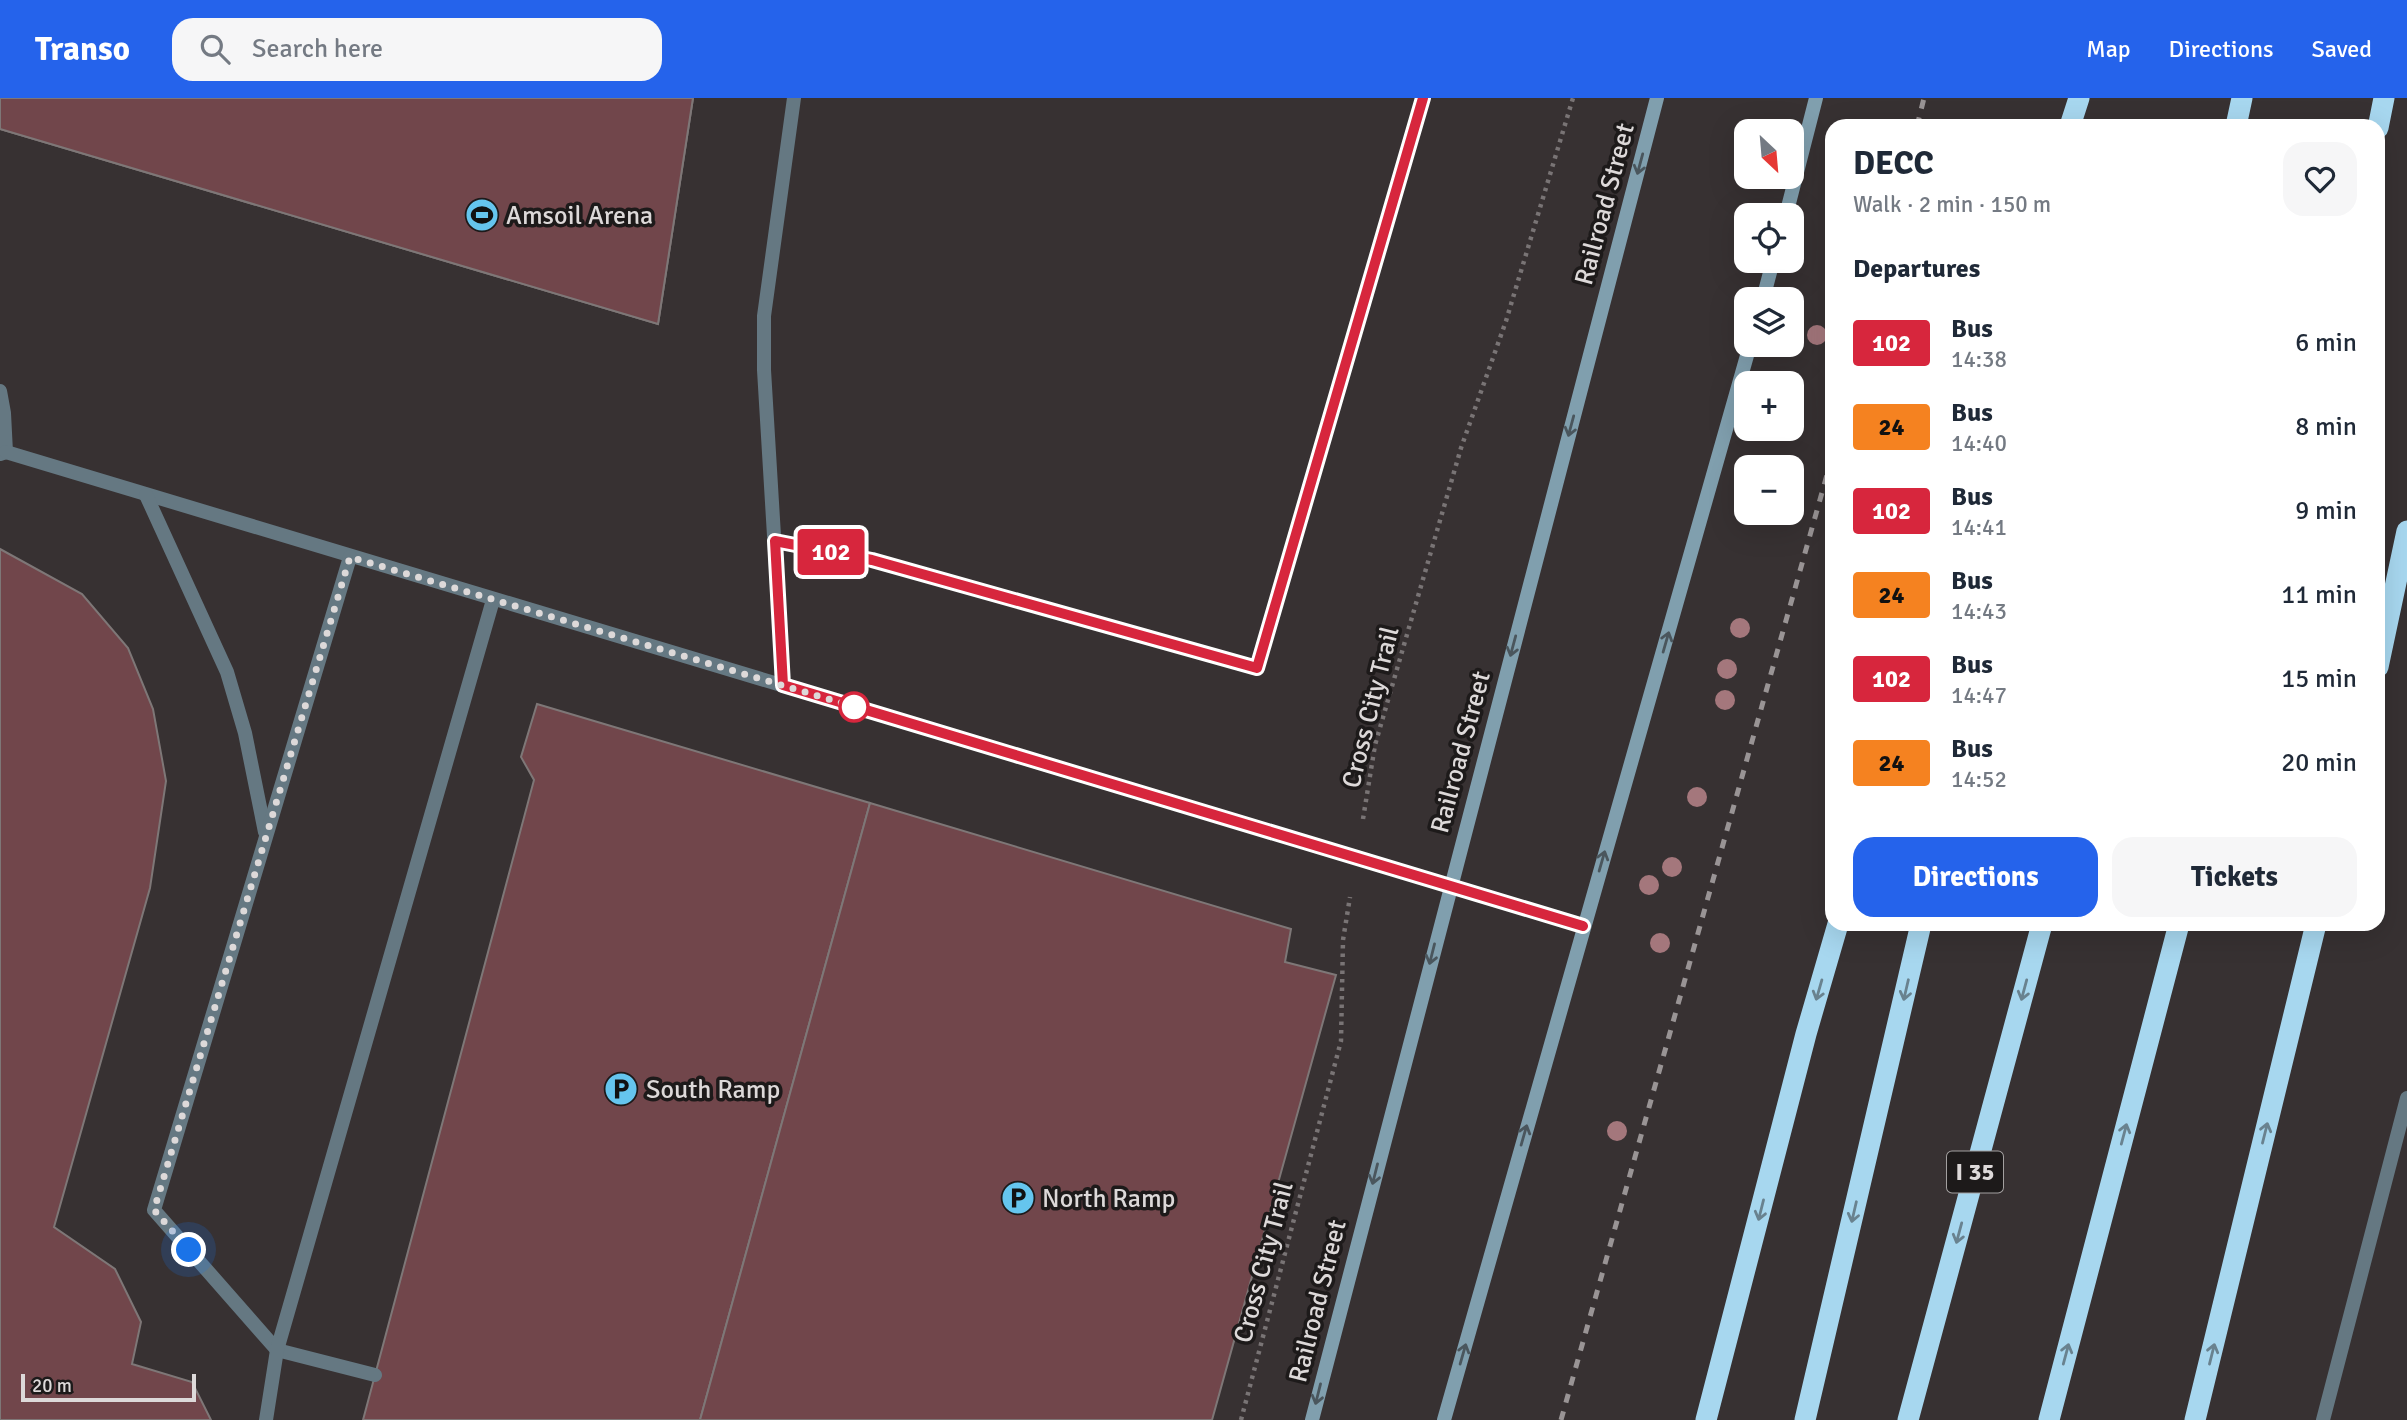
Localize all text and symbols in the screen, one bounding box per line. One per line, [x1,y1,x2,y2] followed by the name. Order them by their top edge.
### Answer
[172,18,662,81] search box
[35,29,130,70] text: Transo
[196,30,234,68] icon: search
[252,33,383,65] text: Search here
[2086,34,2131,64] text: Map
[2169,34,2274,64] text: Directions
[2312,34,2372,64] text: Saved
[1734,119,1804,189] north arrow
[1734,119,1804,525] map controls
[1568,120,1642,289] street label: Railroad Street
[2283,142,2357,216] button: heart
[1853,143,1934,184] text: DECC
[1633,152,1646,175] one-way arrow
[1853,190,2051,219] text: Walk · 2 min · 150 m
[463,196,501,234] sports icon: Amsoil Arena
[506,200,653,232] place label: Amsoil Arena
[1734,203,1804,273] button: locate
[1853,253,1980,285] text: Departures
[1734,287,1804,357] button: layers
[1951,313,1993,345] text: Bus
[2295,327,2357,359] text: 6 min
[1872,328,1911,358] text: 102
[1951,345,2007,374] text: 14:38
[1734,371,1804,441] button: +
[1951,397,1993,429] text: Bus
[2295,411,2357,443] text: 8 min
[1879,412,1904,442] text: 24
[1564,414,1577,437] one-way arrow
[1951,429,2007,458] text: 14:40
[1734,455,1804,525] button: −
[1951,481,1993,513] text: Bus
[2295,495,2357,527] text: 9 min
[1872,496,1911,526] text: 102
[1951,513,2007,542] text: 14:41
[791,529,871,575] line badge: 102
[812,537,850,567] text: 102
[1951,565,1993,597] text: Bus
[2281,579,2357,611] text: 11 min
[1879,580,1904,610] text: 24
[1951,597,2007,626] text: 14:43
[1335,623,1406,791] street label: Cross City Trail
[1660,632,1673,654] one-way arrow
[1506,634,1519,657] one-way arrow
[1951,649,1993,681] text: Bus
[2281,663,2357,695] text: 15 min
[1872,664,1911,694] text: 102
[1424,668,1498,837] street label: Railroad Street
[1951,681,2007,710] text: 14:47
[839,692,869,722] unlabelled marker
[1951,733,1993,765] text: Bus
[2281,747,2357,779] text: 20 min
[1879,748,1904,778] text: 24
[1951,765,2007,794] text: 14:52
[1853,837,2098,917] button: Directions
[2112,837,2357,917] button: Tickets
[1597,850,1610,872] one-way arrow
[1425,942,1438,965] one-way arrow
[1811,978,1824,1000] one-way arrow
[2017,978,2030,1001] one-way arrow
[1898,979,1911,1001] one-way arrow
[602,1070,640,1108] parking icon: South Ramp
[646,1074,780,1106] place label: South Ramp
[2259,1122,2272,1145] one-way arrow
[2118,1123,2131,1146] one-way arrow
[1519,1125,1532,1147] one-way arrow
[1947,1152,2003,1192] road number: I 35
[1368,1162,1381,1185] one-way arrow
[1227,1178,1301,1346] street label: Cross City Trail
[999,1179,1037,1217] parking icon: North Ramp
[1042,1183,1175,1215] place label: North Ramp
[1754,1198,1767,1220] one-way arrow
[1847,1200,1860,1223] one-way arrow
[1282,1217,1354,1386] street label: Railroad Street
[1952,1221,1965,1244] one-way arrow
[171,1232,206,1267] your location
[2060,1343,2073,1366] one-way arrow
[2205,1343,2219,1366] one-way arrow
[1457,1344,1470,1366] one-way arrow
[21,1371,196,1403] scale bar
[32,1374,72,1398] text: 20 m
[1311,1383,1324,1405] one-way arrow

